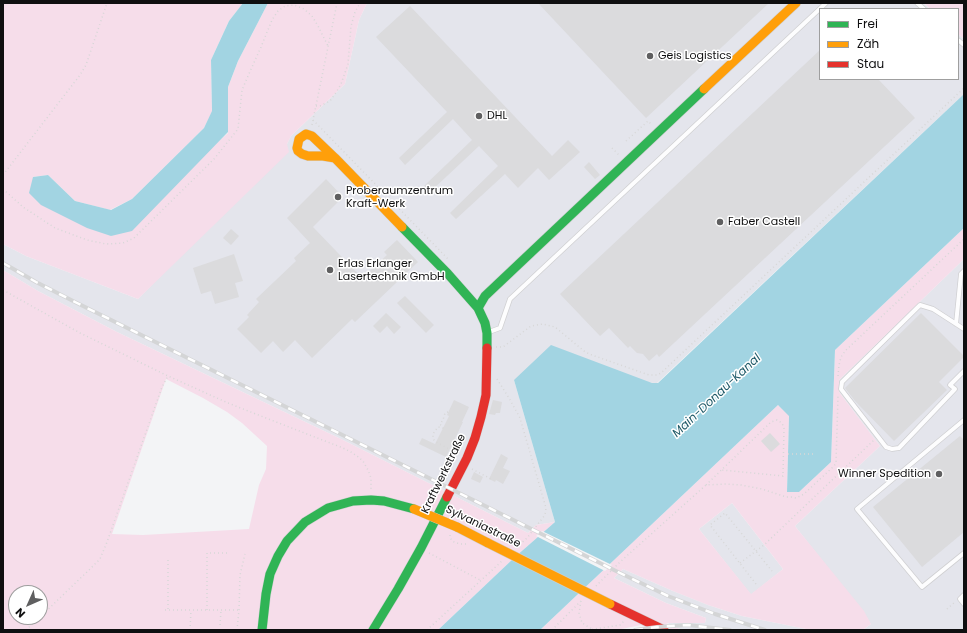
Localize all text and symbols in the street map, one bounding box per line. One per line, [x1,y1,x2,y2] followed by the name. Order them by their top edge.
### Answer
[819,8,959,80] legend
[857,15,878,32] text: Frei
[857,35,879,52] text: Zäh
[658,49,732,63] place label: Geis Logistics
[645,51,655,61] marker: Geis Logistics
[857,55,884,72] text: Stau
[487,109,507,123] place label: DHL
[474,111,484,121] marker: DHL
[346,184,453,210] place label: Proberaumzentrum Kraft-Werk
[333,192,343,202] marker: Proberaumzentrum Kraft-Werk
[728,215,800,229] place label: Faber Castell
[715,217,725,227] marker: Faber Castell
[338,257,445,283] place label: Erlas Erlanger Lasertechnik GmbH
[325,265,335,275] marker: Erlas Erlanger Lasertechnik GmbH
[670,351,764,441] water label: Main-Donau-Kanal
[419,432,469,516] street label: Kraftwerkstraße
[838,467,931,481] place label: Winner Spedition
[934,469,944,479] marker: Winner Spedition
[443,503,523,551] street label: Sylvaniastraße
[8,585,48,625] north arrow
[12,604,29,621] text: N

